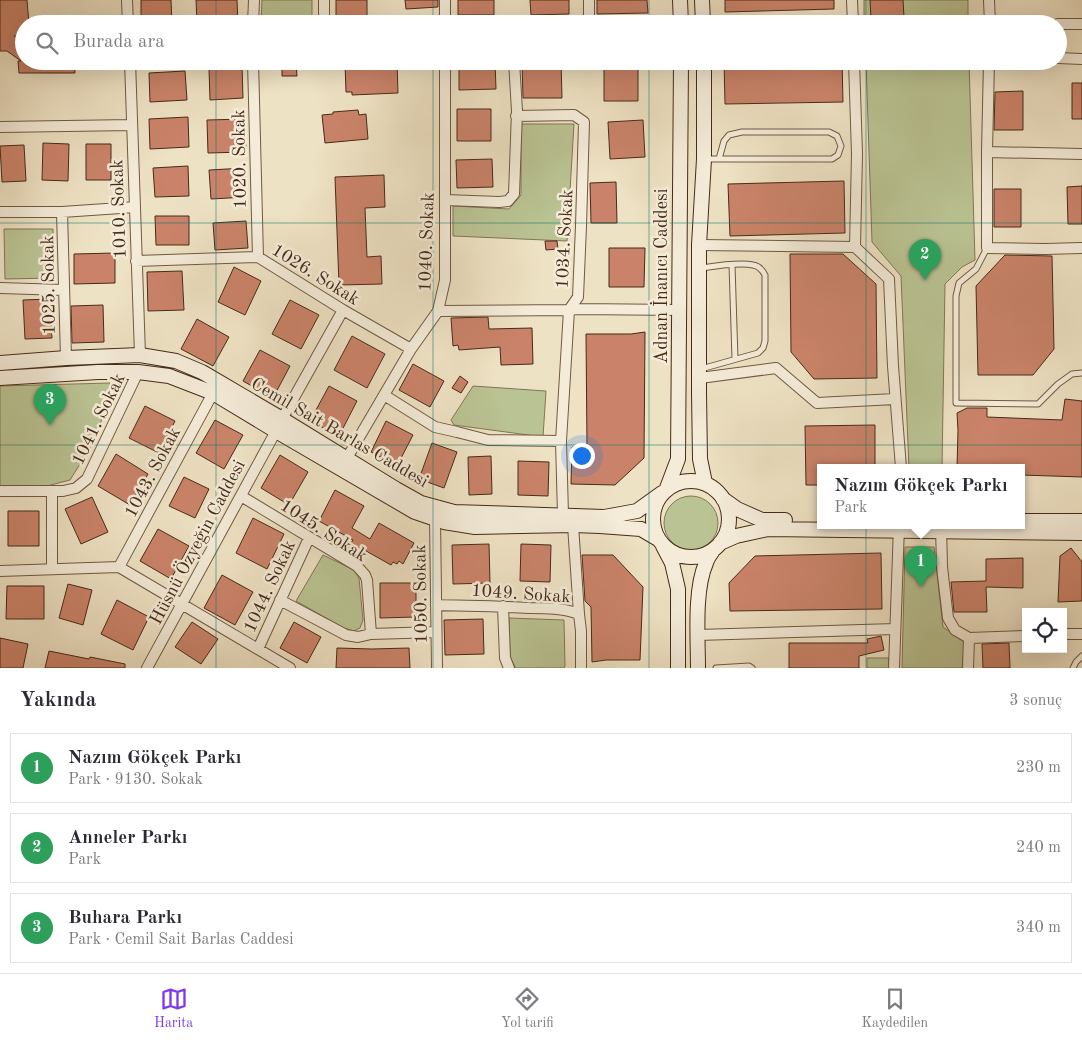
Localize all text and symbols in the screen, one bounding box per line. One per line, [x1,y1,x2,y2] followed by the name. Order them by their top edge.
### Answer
[15,15,1067,70] search box
[33,29,61,57] icon: search
[73,33,165,52] text: Burada ara
[230,109,250,209] street label: 1020. Sokak
[108,159,130,259] street label: 1010. Sokak
[650,188,671,364] street label: Adnan İnanıcı Caddesi
[553,189,577,289] street label: 1034. Sokak
[416,192,438,292] street label: 1040. Sokak
[39,235,59,335] street label: 1025. Sokak
[909,239,941,280] pin: 2
[268,241,362,309] street label: 1026. Sokak
[69,371,129,468] street label: 1041. Sokak
[248,375,431,491] street label: Cemil Sait Barlas Caddesi
[34,384,66,425] pin: 3
[122,424,184,521] street label: 1043. Sokak
[569,443,595,469] your location
[143,455,249,628] street label: Hüsnü Özyeğin Caddesi
[817,464,1025,529] popup
[834,477,1008,496] text: Nazım Gökçek Parkı
[277,496,370,565] street label: 1045. Sokak
[834,500,867,516] text: Park
[241,538,299,635] street label: 1044. Sokak
[411,544,431,644] street label: 1050. Sokak
[905,546,937,587] pin: 1
[471,582,571,606] street label: 1049. Sokak
[1022,608,1067,653] map controls
[1022,608,1067,653] button: locate
[20,690,96,711] text: Yakında
[1009,693,1062,709] text: 3 sonuç
[68,749,241,768] text: Nazım Gökçek Parkı
[32,760,42,776] text: 1
[1016,760,1061,776] text: 230 m
[68,772,203,788] text: Park · 9130. Sokak
[68,829,187,848] text: Anneler Parkı
[32,840,42,856] text: 2
[1016,840,1061,856] text: 240 m
[68,852,101,868] text: Park
[68,909,182,928] text: Buhara Parkı
[32,920,42,936] text: 3
[1016,920,1061,936] text: 340 m
[68,932,294,948] text: Park · Cemil Sait Barlas Caddesi
[154,985,193,1032] tab: Harita
[501,985,554,1032] tab: Yol tarifi
[861,985,928,1032] tab: Kaydedilen

